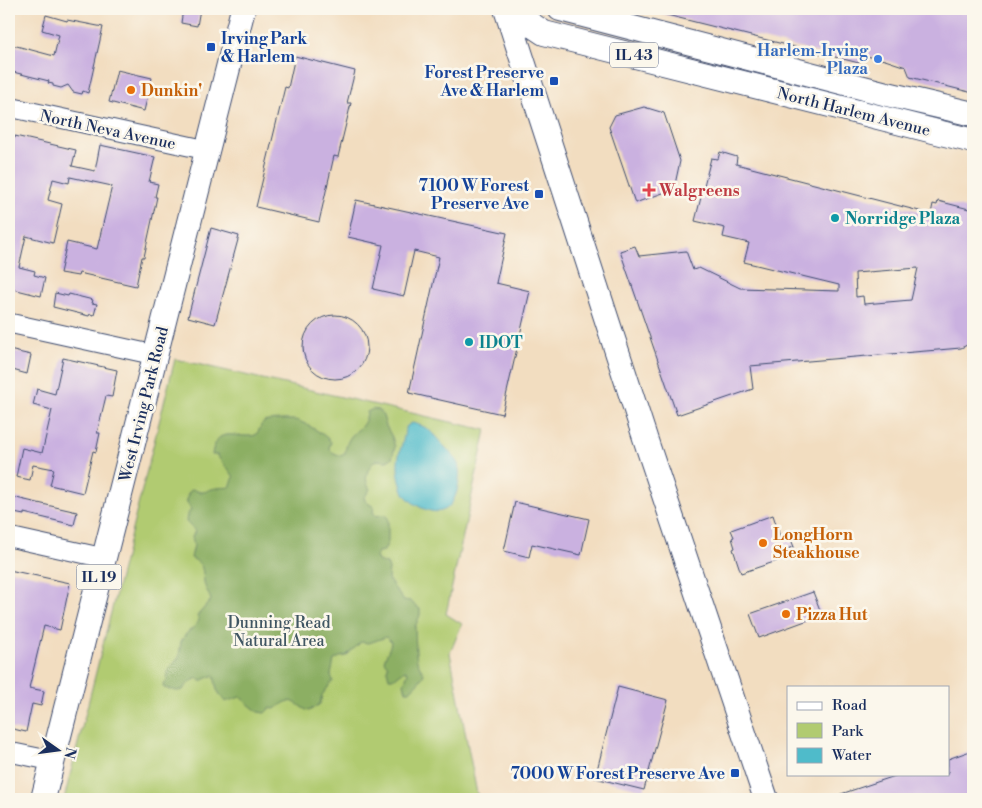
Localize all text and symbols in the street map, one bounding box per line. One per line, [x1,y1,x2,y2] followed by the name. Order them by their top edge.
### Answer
[221,29,308,67] place label: Irving Park & Harlem
[205,41,217,53] marker: Irving Park & Harlem
[757,41,869,79] place label: Harlem-Irving Plaza
[610,42,658,68] road number: IL 43
[872,53,884,65] marker: Harlem-Irving Plaza
[424,63,544,101] place label: Forest Preserve Ave & Harlem
[548,75,560,87] marker: Forest Preserve Ave & Harlem
[141,81,202,101] place label: Dunkin'
[775,83,932,141] street label: North Harlem Avenue
[125,84,137,96] marker: Dunkin'
[38,106,178,154] street label: North Neva Avenue
[419,176,529,214] place label: 7100 W Forest Preserve Ave
[658,181,740,201] place label: Walgreens
[643,184,655,196] marker: Walgreens
[533,188,545,200] marker: 7100 W Forest Preserve Ave
[845,209,961,229] place label: Norridge Plaza
[829,212,841,224] marker: Norridge Plaza
[115,325,173,485] street label: West Irving Park Road
[479,333,523,353] place label: IDOT
[463,336,475,348] marker: IDOT
[773,525,860,563] place label: LongHorn Steakhouse
[757,537,769,549] marker: LongHorn Steakhouse
[76,564,122,590] road number: IL 19
[796,605,868,625] place label: Pizza Hut
[780,608,792,620] marker: Pizza Hut
[227,613,331,651] park label: Dunning Read Natural Area
[787,686,950,776] legend
[832,696,867,715] text: Road
[832,722,864,741] text: Park
[32,726,82,776] north arrow
[60,745,80,760] text: N
[831,746,872,765] text: Water
[511,764,725,784] place label: 7000 W Forest Preserve Ave
[729,767,741,779] marker: 7000 W Forest Preserve Ave

